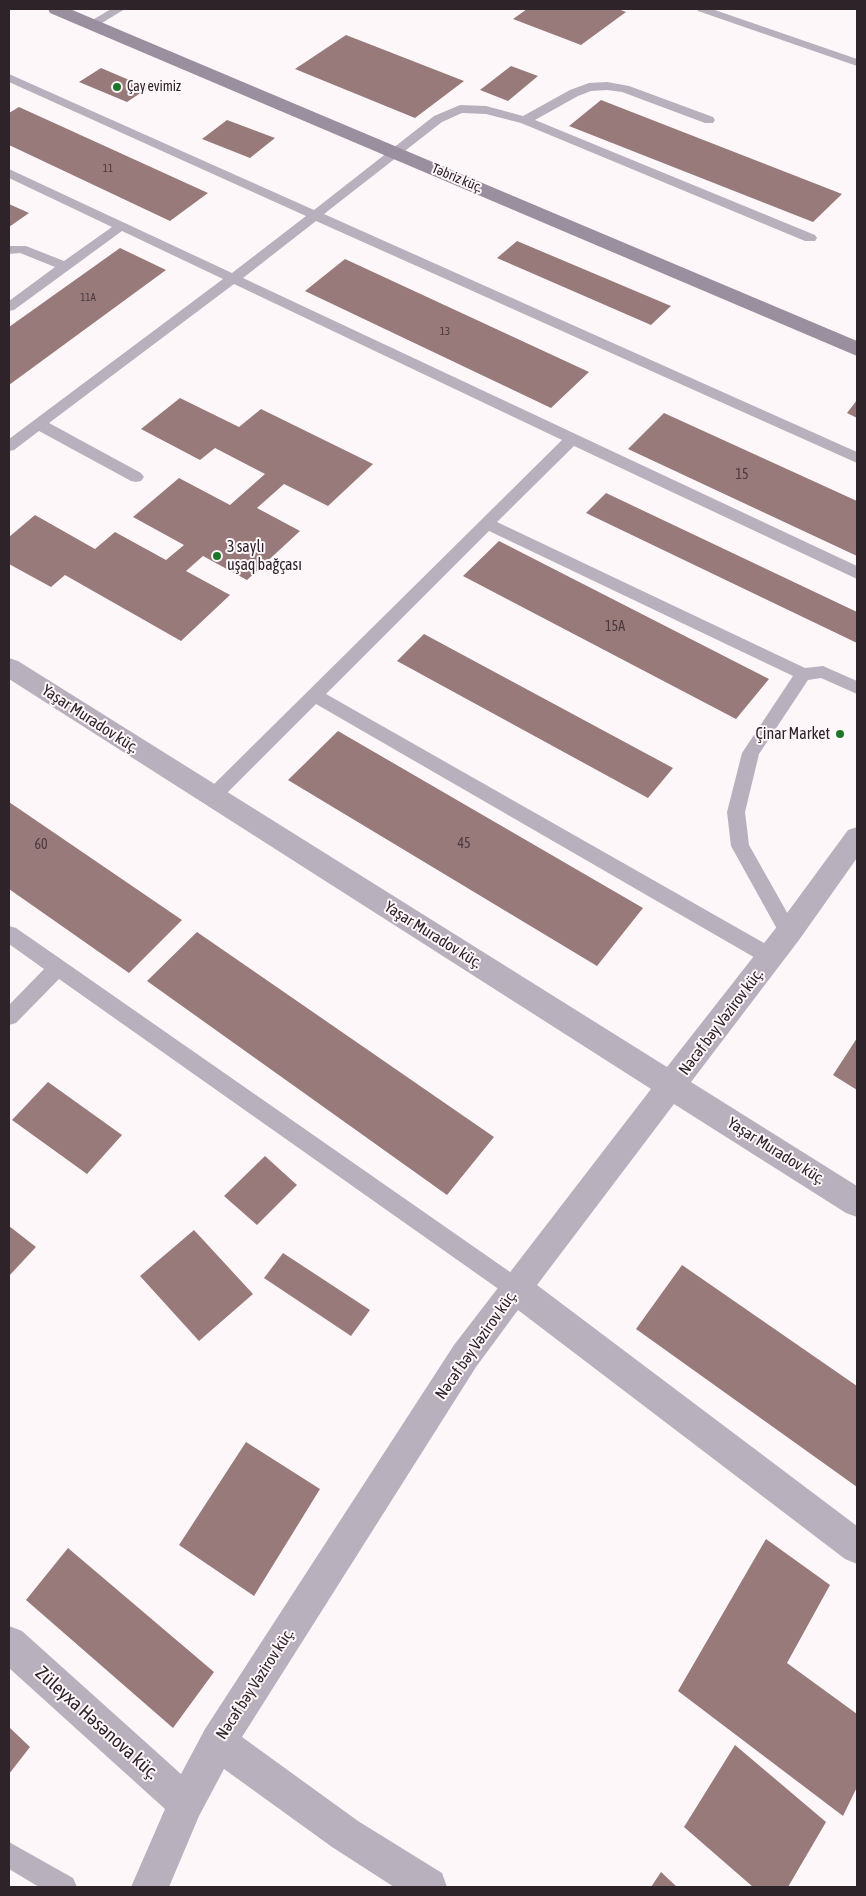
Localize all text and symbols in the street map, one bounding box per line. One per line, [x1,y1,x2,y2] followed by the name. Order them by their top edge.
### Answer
[127,79,181,95] place label: Çay evimiz
[111,81,123,93] marker: Çay evimiz
[429,160,485,196] street label: Təbriz küç.
[103,162,113,176] house number: 11
[80,291,96,305] house number: 11A
[440,325,450,339] house number: 13
[735,467,749,483] house number: 15
[227,537,302,575] place label: 3 saylı uşaq bağçası
[211,550,223,562] marker: 3 saylı uşaq bağçası
[605,619,625,635] house number: 15A
[38,681,142,757] street label: Yaşar Muradov küç.
[756,724,830,744] place label: Çinar Market
[834,728,846,740] marker: Çinar Market
[457,836,471,852] house number: 45
[34,837,48,853] house number: 60
[381,897,485,973] street label: Yaşar Muradov küç.
[675,965,767,1079] street label: Nəcəf bəy Vəzirov küç.
[724,1113,828,1189] street label: Yaşar Muradov küç.
[431,1287,521,1403] street label: Nəcəf bəy Vəzirov küç.
[212,1625,298,1743] street label: Nəcəf bəy Vəzirov küç.
[31,1662,163,1784] street label: Züleyxa Həsənova küç.

